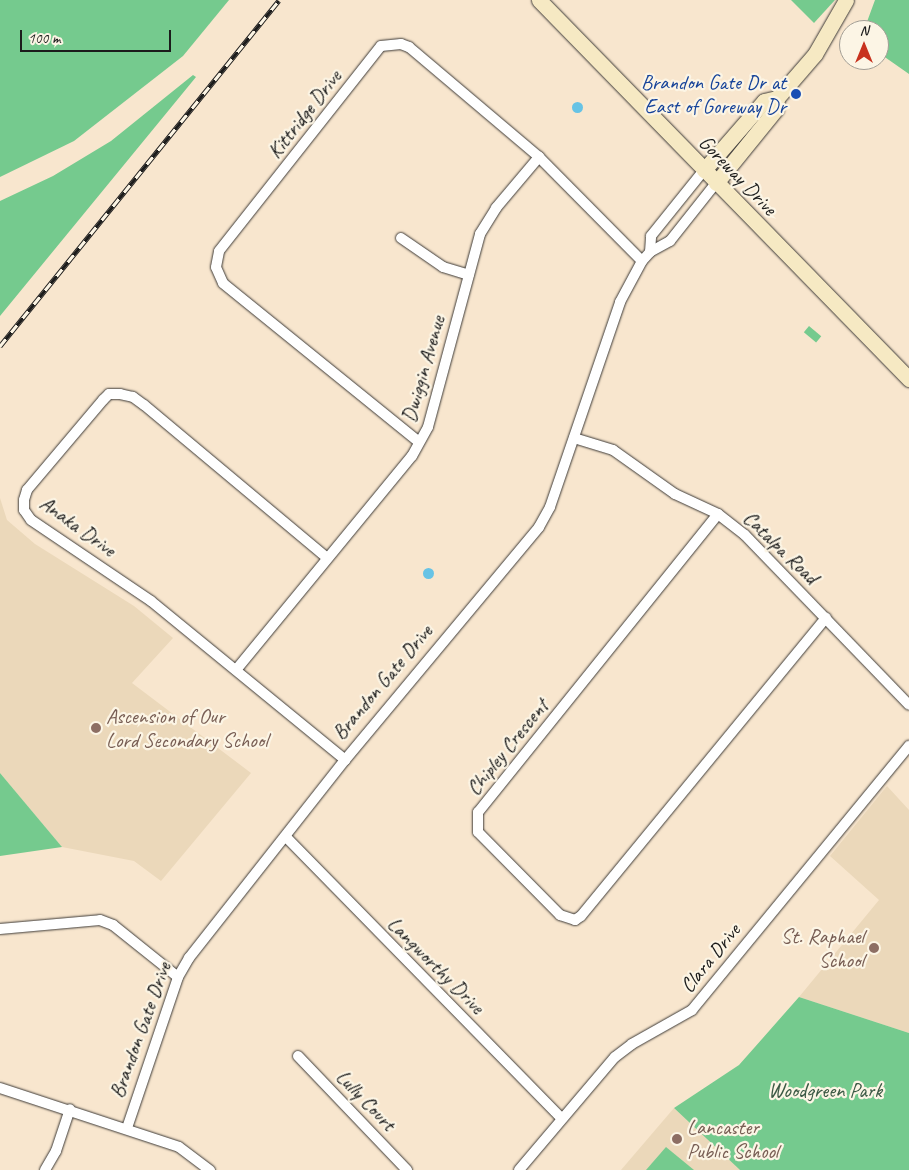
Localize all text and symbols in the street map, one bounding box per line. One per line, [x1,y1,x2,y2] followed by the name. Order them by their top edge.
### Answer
[22,20,174,52] scale bar
[839,20,889,70] north arrow
[860,22,868,39] text: N
[28,29,60,48] text: 100 m
[262,65,346,163] street label: Kittridge Drive
[639,69,786,119] place label: Brandon Gate Dr at East of Goreway Dr
[790,88,802,100] marker: Brandon Gate Dr at East of Goreway Dr
[694,130,782,220] street label: Goreway Drive
[396,313,450,425] street label: Dwiggin Avenue
[35,490,121,562] street label: Anaka Drive
[738,505,824,589] street label: Catalpa Road
[326,619,438,745] street label: Brandon Gate Drive
[461,694,553,800] street label: Chipley Crescent
[106,703,266,753] place label: Ascension of Our Lord Secondary School
[90,722,102,734] marker: Ascension of Our Lord Secondary School
[382,911,490,1019] street label: Langworthy Drive
[675,918,745,998] street label: Clara Drive
[781,923,864,973] place label: St. Raphael School
[868,942,880,954] marker: St. Raphael School
[104,958,176,1102] street label: Brandon Gate Drive
[331,1064,401,1136] street label: Lully Court
[768,1077,882,1103] park label: Woodgreen Park
[687,1114,778,1164] place label: Lancaster Public School
[671,1133,683,1145] marker: Lancaster Public School

